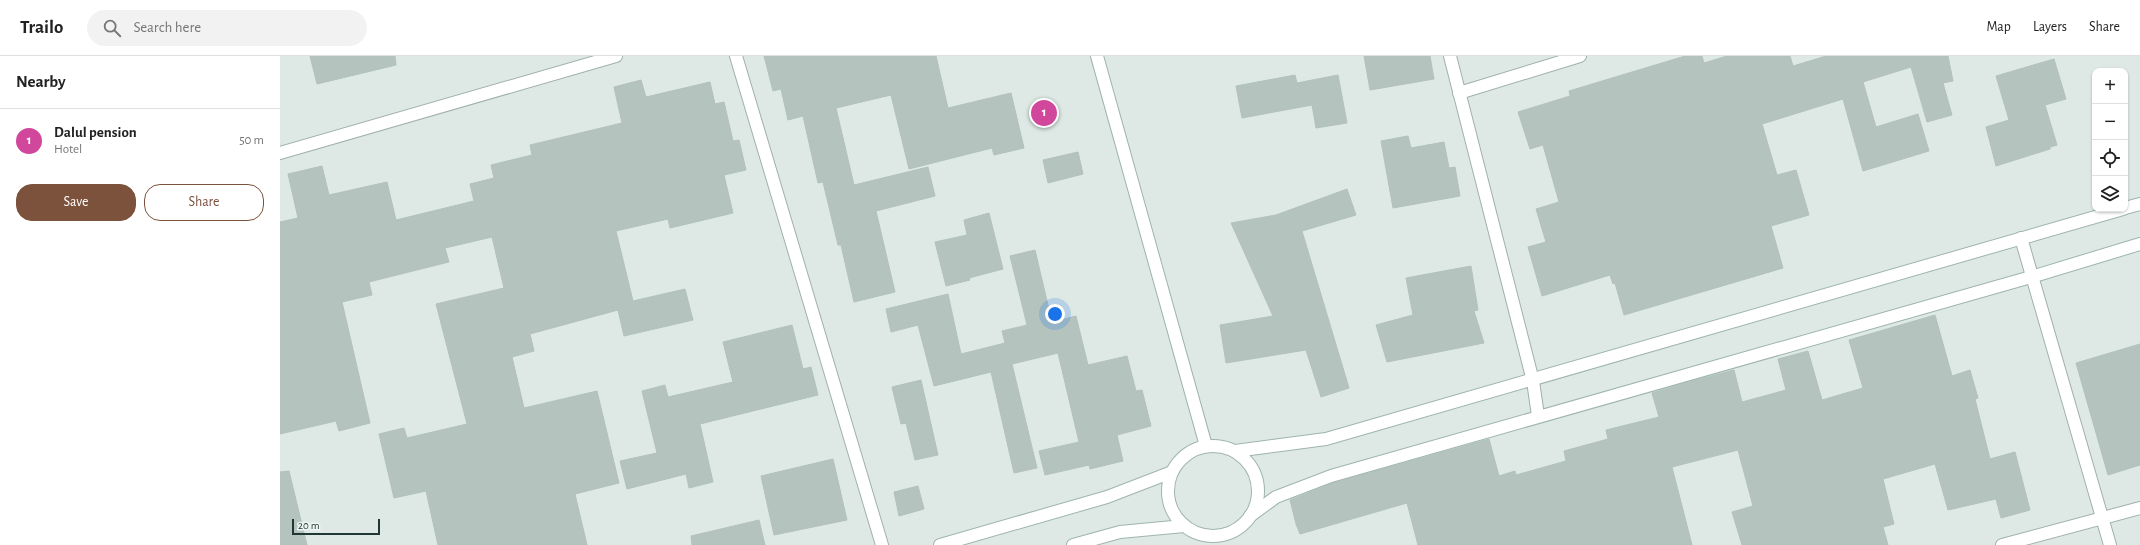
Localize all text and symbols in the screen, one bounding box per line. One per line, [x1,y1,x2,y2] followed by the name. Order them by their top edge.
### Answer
[87,10,367,46] search box
[101,17,123,39] icon: search
[20,18,63,37] text: Trailo
[133,20,201,35] text: Search here
[1986,20,2011,34] text: Map
[2033,20,2067,34] text: Layers
[2089,20,2120,34] text: Share
[2092,68,2128,212] map controls
[2092,68,2128,104] button: +
[16,73,66,90] text: Nearby
[1031,98,1057,128] pin: 1
[2092,104,2128,140] button: −
[54,125,137,140] text: Dalul pension
[27,134,31,147] text: 1
[239,134,264,147] text: 50 m
[2092,140,2128,176] button: locate
[54,143,82,156] text: Hotel
[2092,176,2128,212] button: layers
[16,184,136,221] button: Save
[144,184,264,221] button: Share
[1045,304,1065,324] your location
[292,517,380,536] scale bar
[298,520,319,531] text: 20 m

